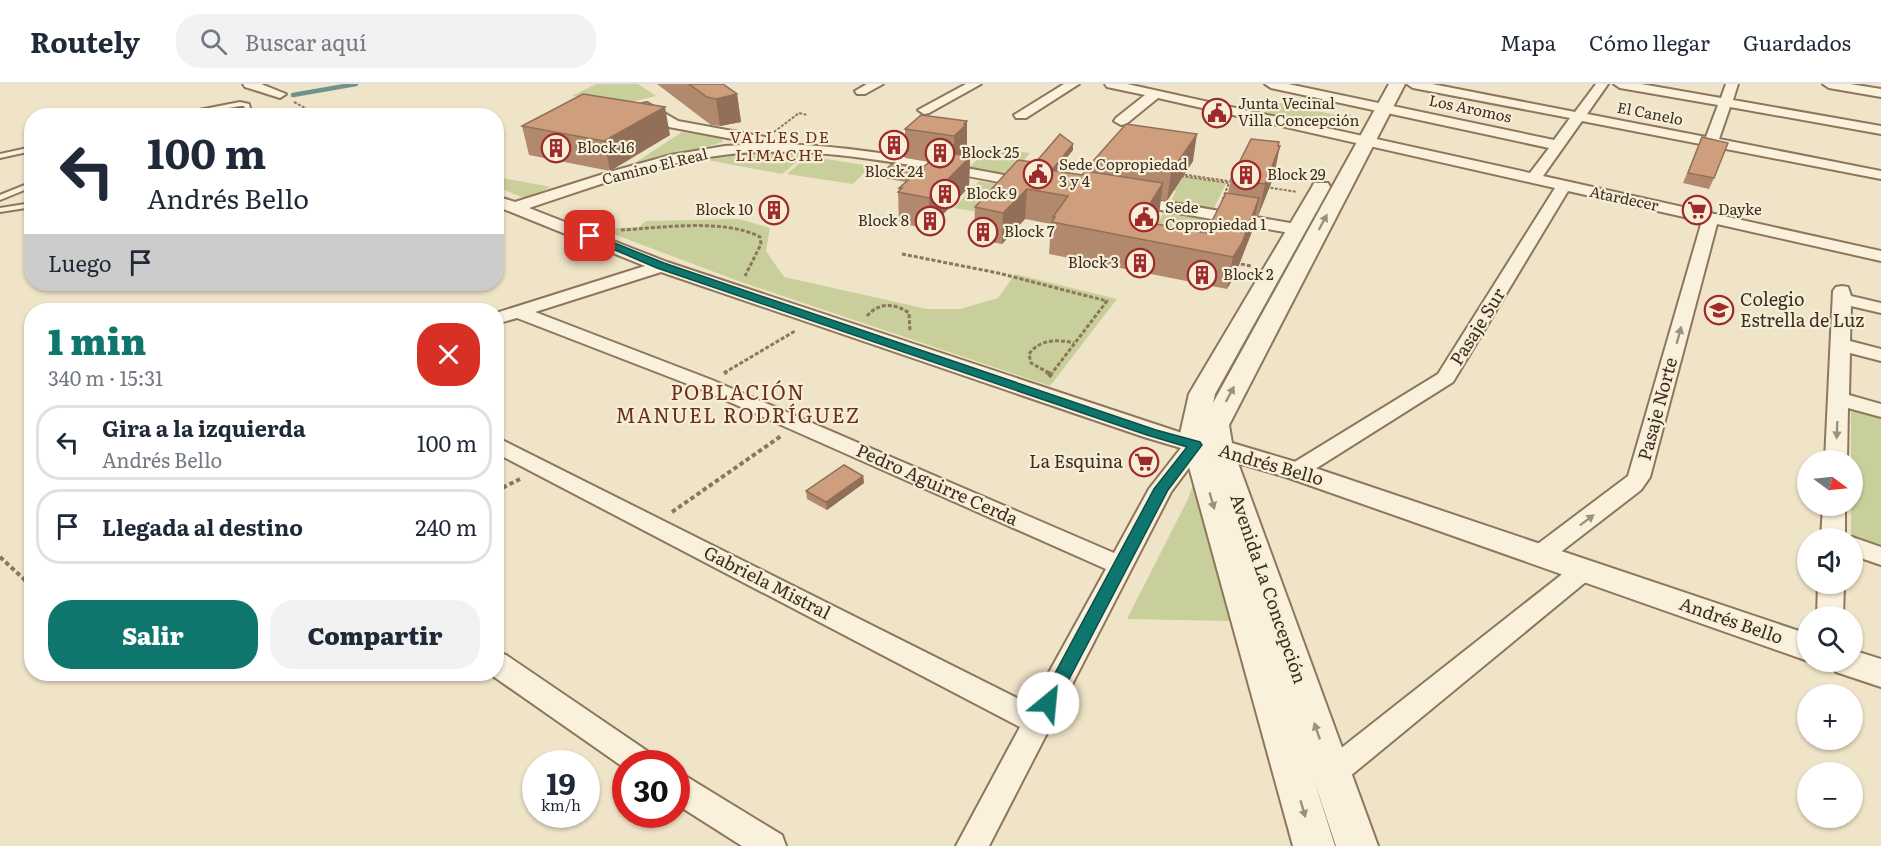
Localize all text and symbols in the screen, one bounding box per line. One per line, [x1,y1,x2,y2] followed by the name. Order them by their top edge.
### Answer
[176,14,596,68] search box
[30,20,140,62] text: Routely
[197,25,230,58] icon: search
[245,25,367,58] text: Buscar aquí
[1500,26,1556,57] text: Mapa
[1589,26,1710,57] text: Cómo llegar
[1743,26,1851,57] text: Guardados
[1427,88,1514,128] street label: Los Aromos
[1238,91,1359,131] place label: Junta Vecinal Villa Concepción
[1615,95,1685,130] street label: El Canelo
[1201,97,1233,129] public building icon: Junta Vecinal Villa Concepción
[147,120,266,182] text: 100 m
[730,124,830,166] district label: VALLES DE LIMACHE
[878,129,910,161] building icon: Block 24
[48,132,126,210] icon: left
[540,132,572,164] building icon: Block 16
[577,135,634,158] place label: Block 16
[924,137,956,169] building icon: Block 25
[961,140,1020,163] place label: Block 25
[599,141,710,190] street label: Camino El Real
[1059,152,1188,192] place label: Sede Copropiedad 3 y 4
[1022,158,1054,190] public building icon: Sede Copropiedad 3 y 4
[865,159,923,182] place label: Block 24
[1230,159,1262,191] building icon: Block 29
[1267,162,1326,185] place label: Block 29
[147,177,309,217] text: Andrés Bello
[929,178,961,210] building icon: Block 9
[1588,179,1661,216] street label: Atardecer
[966,181,1017,204] place label: Block 9
[758,194,790,226] building icon: Block 10
[1681,194,1713,226] supermarket icon: Dayke
[1165,195,1266,235] place label: Sede Copropiedad 1
[695,197,753,220] place label: Block 10
[1718,197,1762,220] place label: Dayke
[1128,201,1160,233] public building icon: Sede Copropiedad 1
[914,205,946,237] building icon: Block 8
[858,208,909,231] place label: Block 8
[564,210,615,261] pin
[1318,213,1327,230] one-way arrow
[967,216,999,248] building icon: Block 7
[573,219,606,252] icon: arrive
[1004,219,1055,242] place label: Block 7
[48,246,112,279] text: Luego
[124,246,157,279] icon: arrive
[1124,247,1156,279] building icon: Block 3
[1068,250,1119,273] place label: Block 3
[1186,259,1218,291] building icon: Block 2
[1223,262,1274,285] place label: Block 2
[1442,282,1511,370] street label: Pasaje Sur
[1740,285,1864,333] place label: Colegio Estrella de Luz
[1703,294,1735,326] school or university icon: Colegio Estrella de Luz
[48,313,146,366] text: 1 min
[417,323,480,386] button: close
[1674,325,1684,344] one-way arrow
[1630,354,1683,463] street label: Pasaje Norte
[48,362,163,392] text: 340 m · 15:31
[615,376,861,429] district label: POBLACIÓN MANUEL RODRÍGUEZ
[1225,385,1235,402] one-way arrow
[102,411,306,444] text: Gira a la izquierda
[1833,420,1842,439] one-way arrow
[51,426,84,459] icon: left
[417,426,477,459] text: 100 m
[852,436,1023,532] street label: Pedro Aguirre Cerda
[1216,436,1327,491] street label: Andrés Bello
[102,444,222,474] text: Andrés Bello
[1128,446,1160,478] supermarket icon: La Esquina
[1029,447,1123,474] place label: La Esquina
[1797,450,1863,516] north arrow
[1797,450,1863,828] map controls
[1224,490,1315,687] street label: Avenida La Concepción
[1208,492,1217,510] one-way arrow
[51,510,84,543] icon: arrive
[102,510,303,543] text: Llegada al destino
[415,510,477,543] text: 240 m
[1578,514,1594,526] one-way arrow
[1797,528,1863,594] button: sound
[699,538,836,625] street label: Gabriela Mistral
[1676,589,1787,650] street label: Andrés Bello
[48,600,258,669] button: Salir
[270,600,480,669] button: Compartir
[1797,606,1863,672] button: search
[1016,671,1080,735] position arrow
[1797,684,1863,750] button: +
[1312,722,1322,740] one-way arrow
[612,750,690,828] speed limit sign: 30
[546,760,576,804] text: 19
[1797,762,1863,828] button: −
[541,793,581,816] text: km/h
[1299,800,1308,818] one-way arrow

